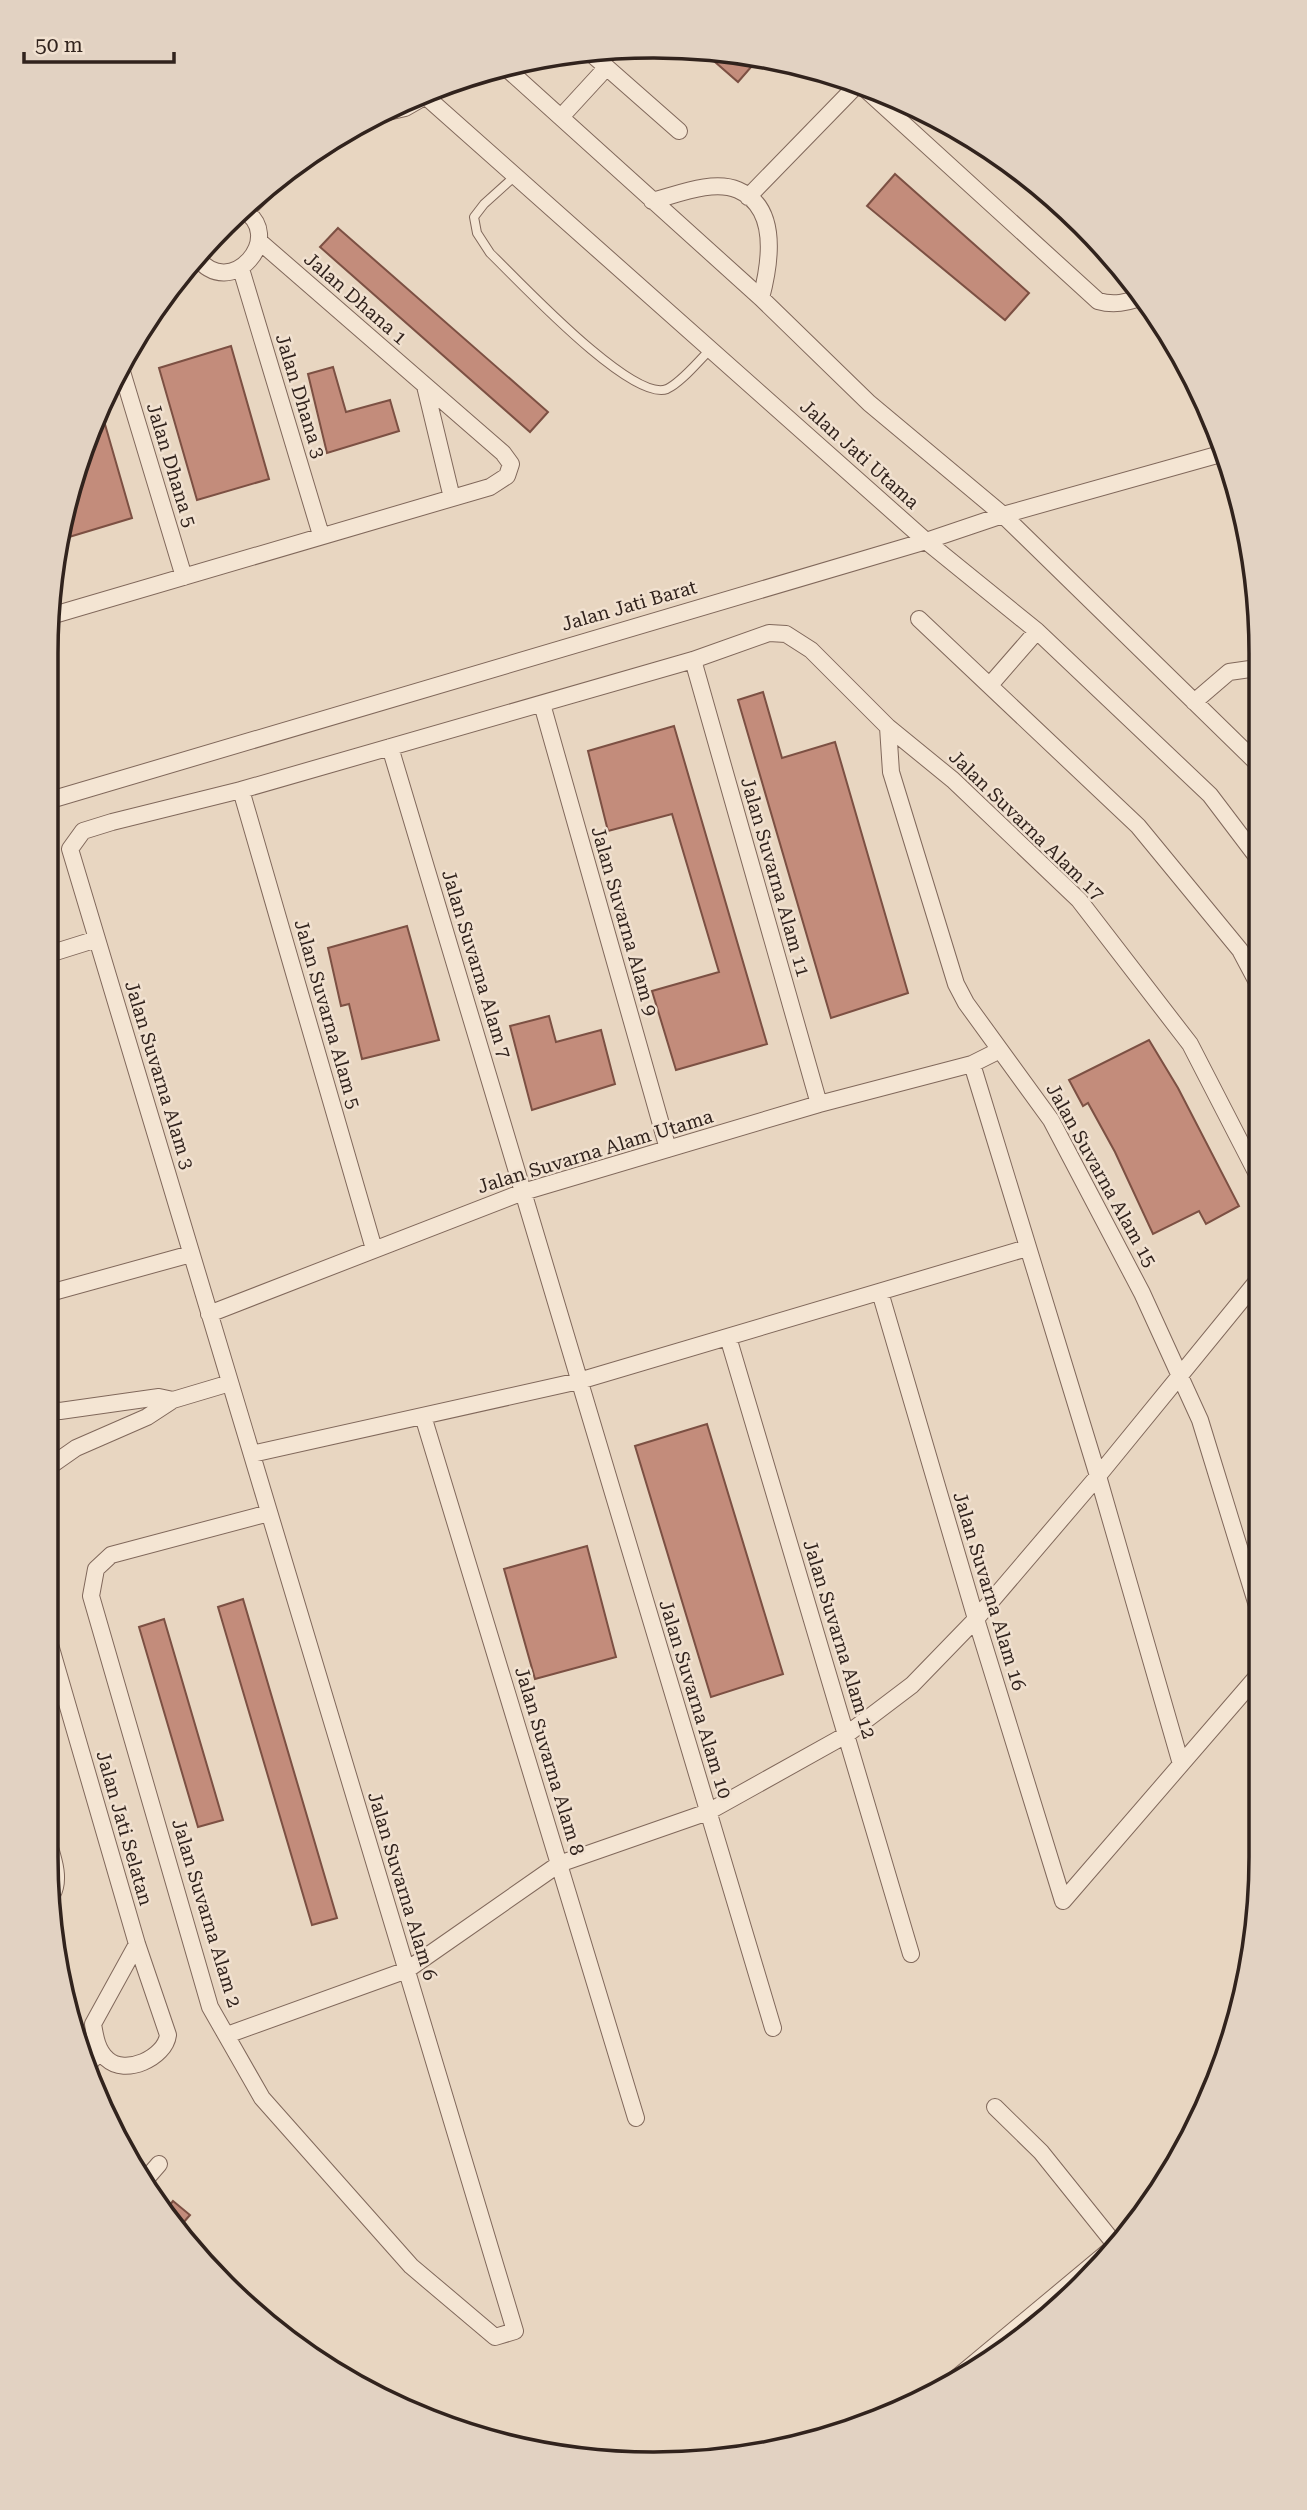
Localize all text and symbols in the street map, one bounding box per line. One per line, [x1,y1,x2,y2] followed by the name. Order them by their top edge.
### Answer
[24,21,175,65] scale bar
[35,33,83,57] text: 50 m
[299,247,412,349] street label: Jalan Dhana 1
[271,331,330,461] street label: Jalan Dhana 3
[795,395,924,514] street label: Jalan Jati Utama
[142,400,201,530] street label: Jalan Dhana 5
[559,575,700,636] street label: Jalan Jati Barat
[944,745,1109,906] street label: Jalan Suvarna Alam 17
[736,775,815,980] street label: Jalan Suvarna Alam 11
[586,824,663,1019] street label: Jalan Suvarna Alam 9
[437,867,516,1062] street label: Jalan Suvarna Alam 7
[289,917,366,1112] street label: Jalan Suvarna Alam 5
[120,978,199,1172] street label: Jalan Suvarna Alam 3
[1041,1079,1162,1271] street label: Jalan Suvarna Alam 15
[474,1104,717,1198] street label: Jalan Suvarna Alam Utama
[948,1489,1031,1693] street label: Jalan Suvarna Alam 16
[798,1537,881,1741] street label: Jalan Suvarna Alam 12
[654,1597,737,1801] street label: Jalan Suvarna Alam 10
[510,1664,589,1858] street label: Jalan Suvarna Alam 8
[91,1748,158,1908] street label: Jalan Jati Selatan
[363,1789,442,1983] street label: Jalan Suvarna Alam 6
[167,1816,246,2010] street label: Jalan Suvarna Alam 2

